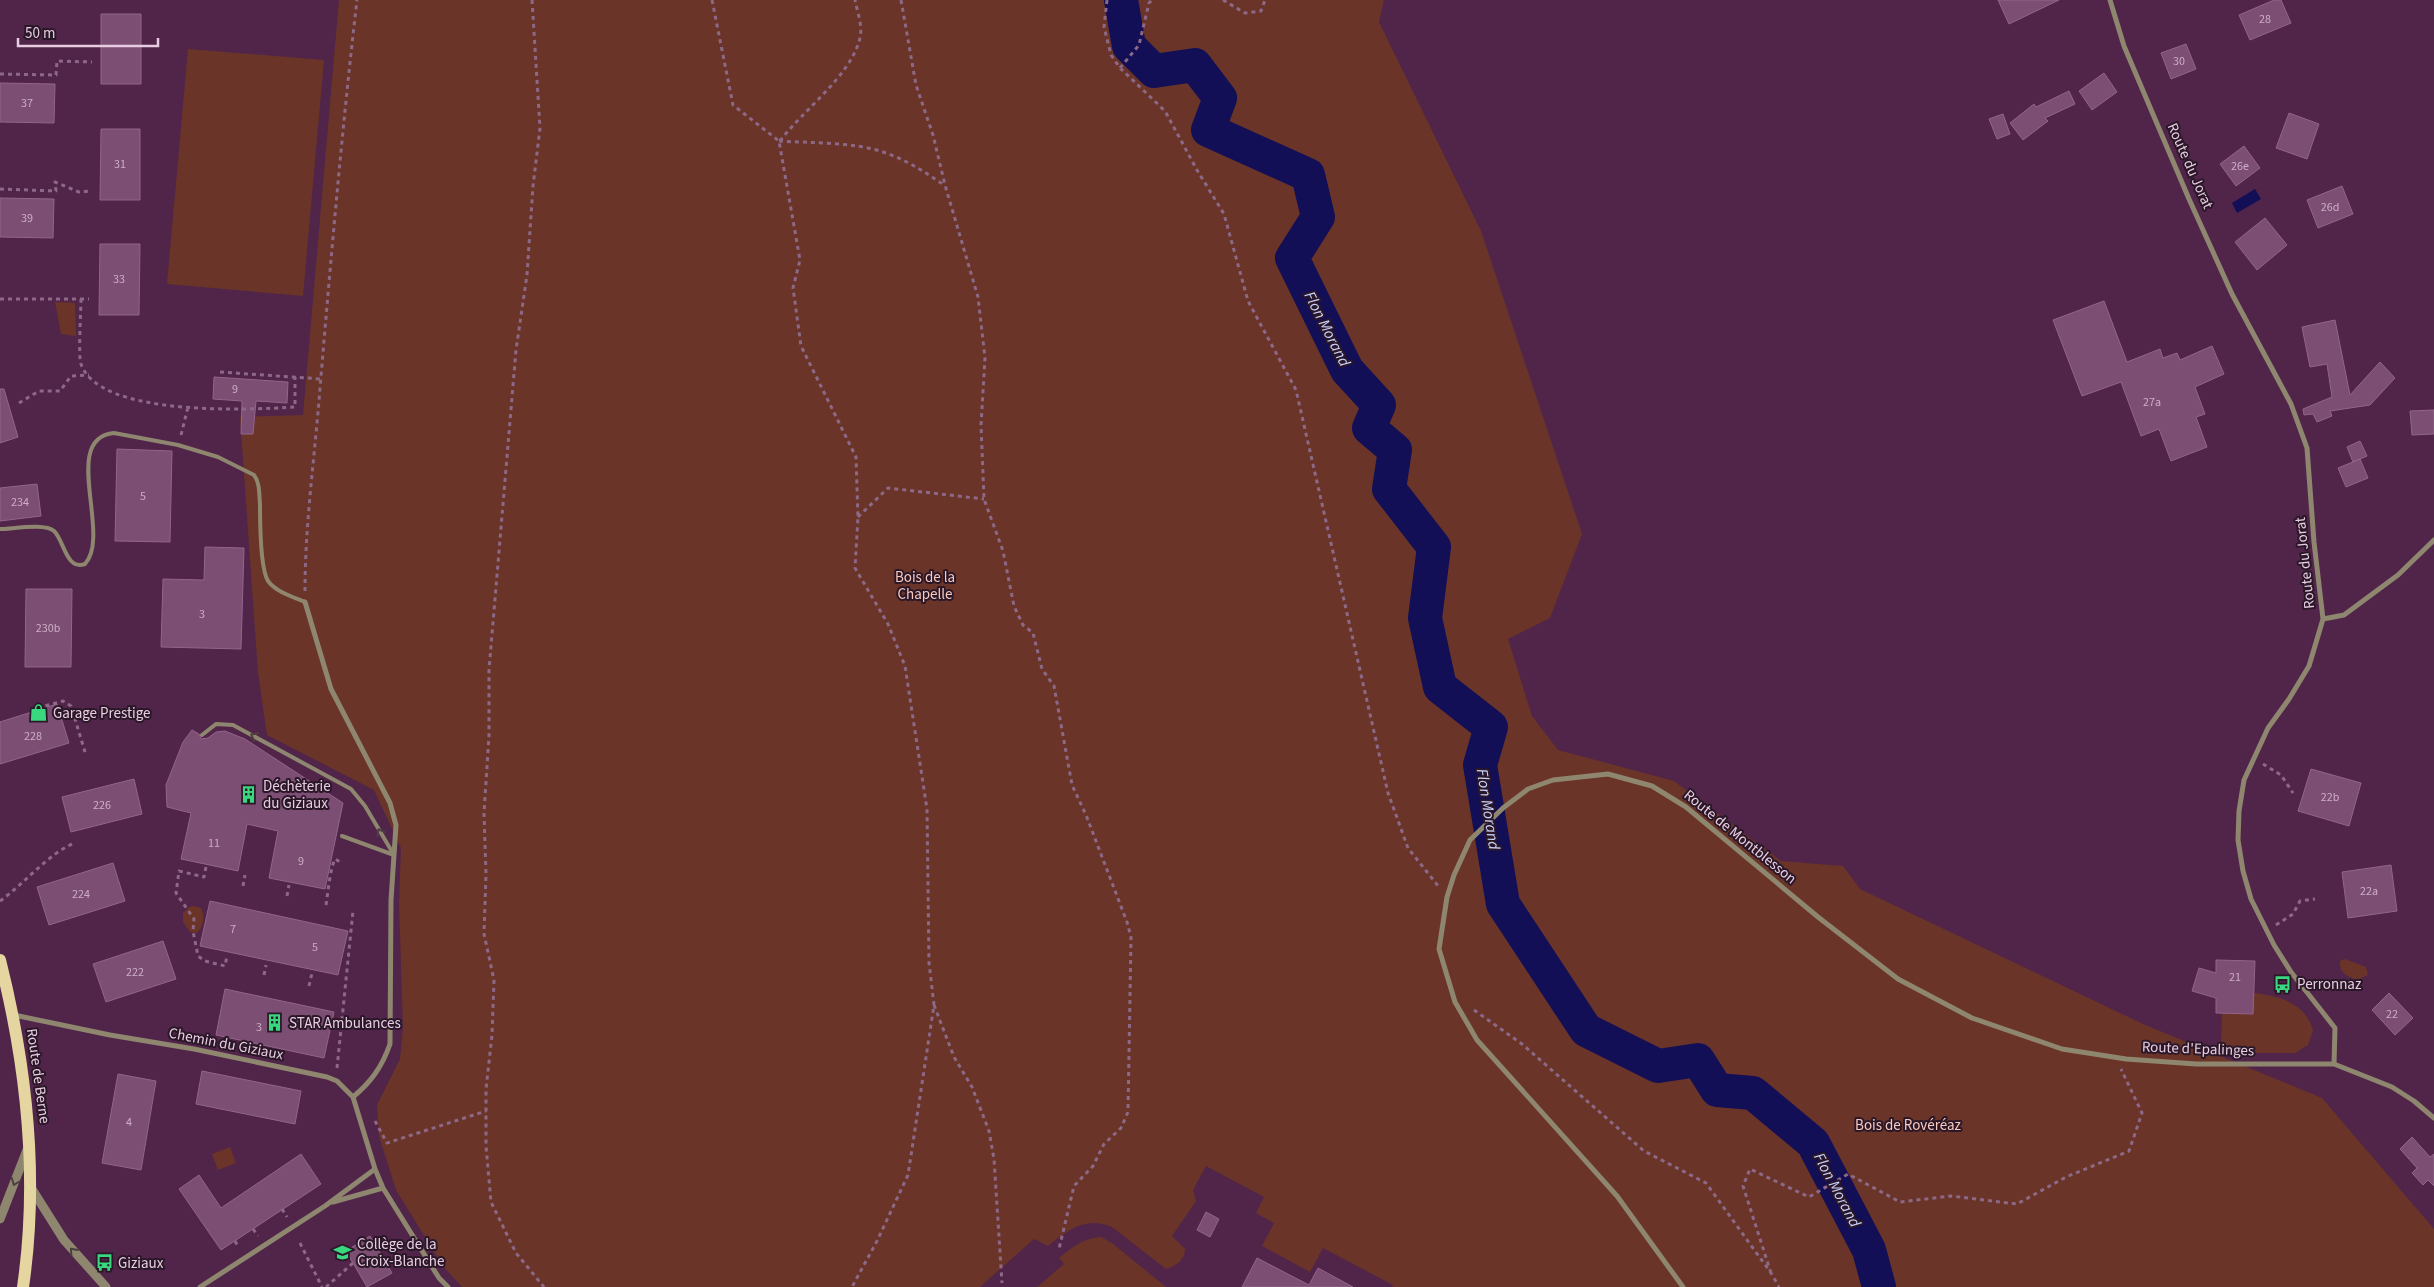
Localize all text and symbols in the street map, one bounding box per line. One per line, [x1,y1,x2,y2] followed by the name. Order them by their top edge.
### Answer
[2259,11,2271,28] house number: 28
[18,15,158,47] scale bar
[25,23,55,44] text: 50 m
[2173,53,2185,70] house number: 30
[21,95,33,112] house number: 37
[2162,120,2218,212] street label: Route du Jorat
[114,156,126,173] house number: 31
[2231,158,2249,175] house number: 26e
[2321,199,2339,216] house number: 26d
[21,210,33,227] house number: 39
[113,271,125,288] house number: 33
[1299,288,1356,371] water label: Flon Morand
[232,381,238,398] house number: 9
[2143,394,2161,411] house number: 27a
[140,488,146,505] house number: 5
[11,494,29,511] house number: 234
[2290,516,2320,610] street label: Route du Jorat
[895,567,955,605] park label: Bois de la Chapelle
[199,606,205,623] house number: 3
[36,620,61,637] house number: 230b
[29,703,49,723] shop icon: Garage Prestige
[53,703,151,724] place label: Garage Prestige
[24,728,42,745] house number: 228
[250,732,259,742] one-way arrow
[1471,767,1505,852] water label: Flon Morand
[263,776,331,814] place label: Déchèterie du Giziaux
[239,785,259,805] building icon: Déchèterie du Giziaux
[1679,785,1801,889] street label: Route de Montblesson
[2321,789,2340,806] house number: 22b
[93,797,111,814] house number: 226
[376,828,386,837] one-way arrow
[208,835,220,852] house number: 11
[298,853,304,870] house number: 9
[2360,883,2378,900] house number: 22a
[72,886,90,903] house number: 224
[230,921,236,938] house number: 7
[312,939,318,956] house number: 5
[126,964,144,981] house number: 222
[2229,969,2241,986] house number: 21
[2273,974,2293,994] bus stop icon: Perronnaz
[2297,974,2361,995] place label: Perronnaz
[2386,1006,2398,1023] house number: 22
[265,1013,285,1033] building icon: STAR Ambulances
[289,1013,401,1034] place label: STAR Ambulances
[256,1019,262,1036] house number: 3
[167,1023,285,1065] street label: Chemin du Giziaux
[21,1027,55,1125] street label: Route de Berne
[2141,1037,2255,1061] street label: Route d'Epalinges
[126,1114,132,1131] house number: 4
[1855,1115,1961,1136] park label: Bois de Rovéréaz
[1808,1149,1866,1232] water label: Flon Morand
[11,1178,21,1186] one-way arrow
[357,1234,444,1272] place label: Collège de la Croix-Blanche
[333,1243,353,1263] school or university icon: Collège de la Croix-Blanche
[70,1247,79,1256] one-way arrow
[94,1253,114,1273] bus stop icon: Giziaux
[118,1253,164,1274] place label: Giziaux

